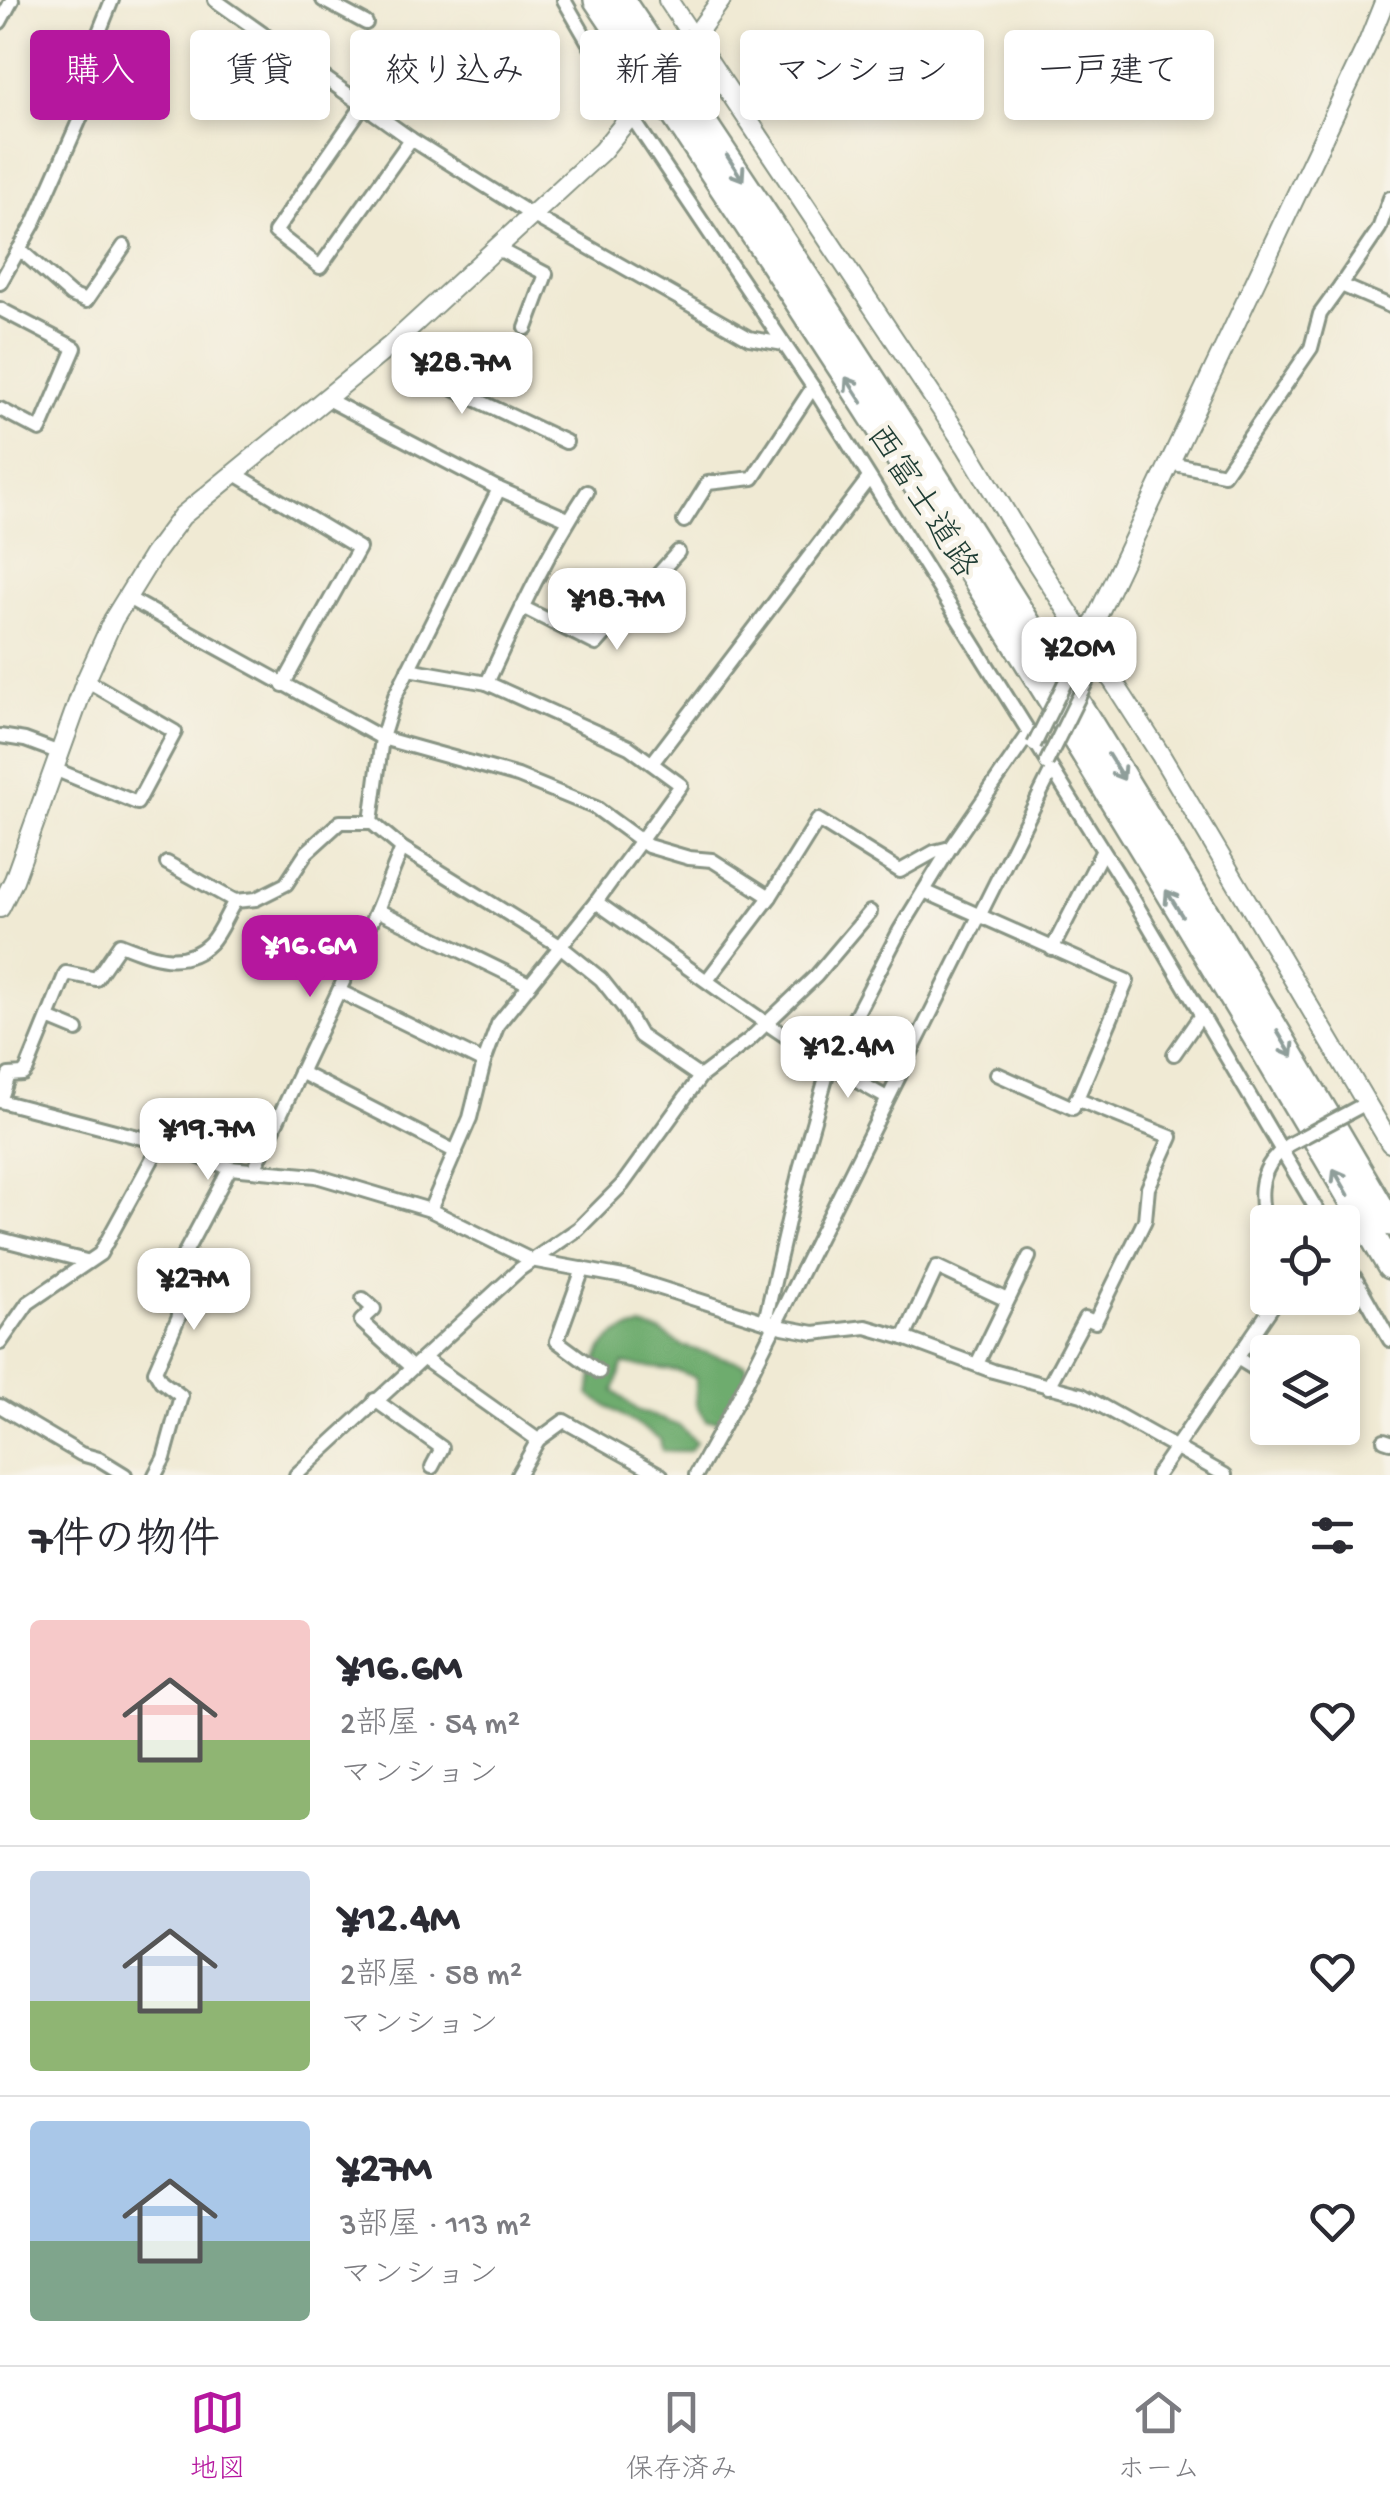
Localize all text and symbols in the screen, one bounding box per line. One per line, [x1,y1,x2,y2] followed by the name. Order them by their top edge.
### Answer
[30,30,170,120] chip: 購入
[190,30,330,120] chip: 賃貸
[350,30,560,120] chip: 絞り込み
[580,30,720,120] chip: 新着
[740,30,984,120] chip: マンション
[1004,30,1214,120] chip: 一戸建て
[724,153,745,181] one-way arrow
[381,332,543,417] pin: ¥28.7M
[414,345,510,383] text: ¥28.7M
[843,376,864,405] one-way arrow
[855,417,986,588] street label: 西富士道路
[536,568,698,653] pin: ¥18.7M
[570,581,664,619] text: ¥18.7M
[1020,617,1138,702] pin: ¥20M
[1044,630,1114,668] text: ¥20M
[1105,752,1126,781] one-way arrow
[1164,889,1184,918] one-way arrow
[229,915,391,1000] pin: ¥16.6M
[264,928,356,966] text: ¥16.6M
[767,1016,929,1101] pin: ¥12.4M
[803,1029,893,1067] text: ¥12.4M
[1275,1029,1295,1058] one-way arrow
[127,1098,289,1183] pin: ¥19.7M
[162,1111,254,1149] text: ¥19.7M
[1331,1168,1351,1197] one-way arrow
[1250,1205,1360,1445] map controls
[1250,1205,1360,1315] button: locate
[135,1248,253,1333] pin: ¥27M
[159,1261,229,1299] text: ¥27M
[1250,1335,1360,1445] button: layers
[1305,1508,1360,1563] icon: filters
[30,1519,220,1568] text: 7件の物件
[340,1646,461,1695] text: ¥16.6M
[110,1660,230,1780] icon: home
[1305,1693,1360,1748] icon: heart
[340,1707,520,1745] text: 2部屋 · 54 m²
[340,1757,499,1795] text: マンション
[340,1897,459,1946] text: ¥12.4M
[110,1911,230,2031] icon: home
[1305,1944,1360,1999] icon: heart
[340,1958,522,1996] text: 2部屋 · 58 m²
[340,2008,499,2046] text: マンション
[340,2147,431,2196] text: ¥27M
[110,2161,230,2281] icon: home
[1305,2194,1360,2249] icon: heart
[340,2208,531,2246] text: 3部屋 · 113 m²
[340,2258,499,2296] text: マンション
[190,2385,246,2488] tab: 地図
[626,2385,738,2488] tab: 保存済み
[1117,2385,1200,2488] tab: ホーム

